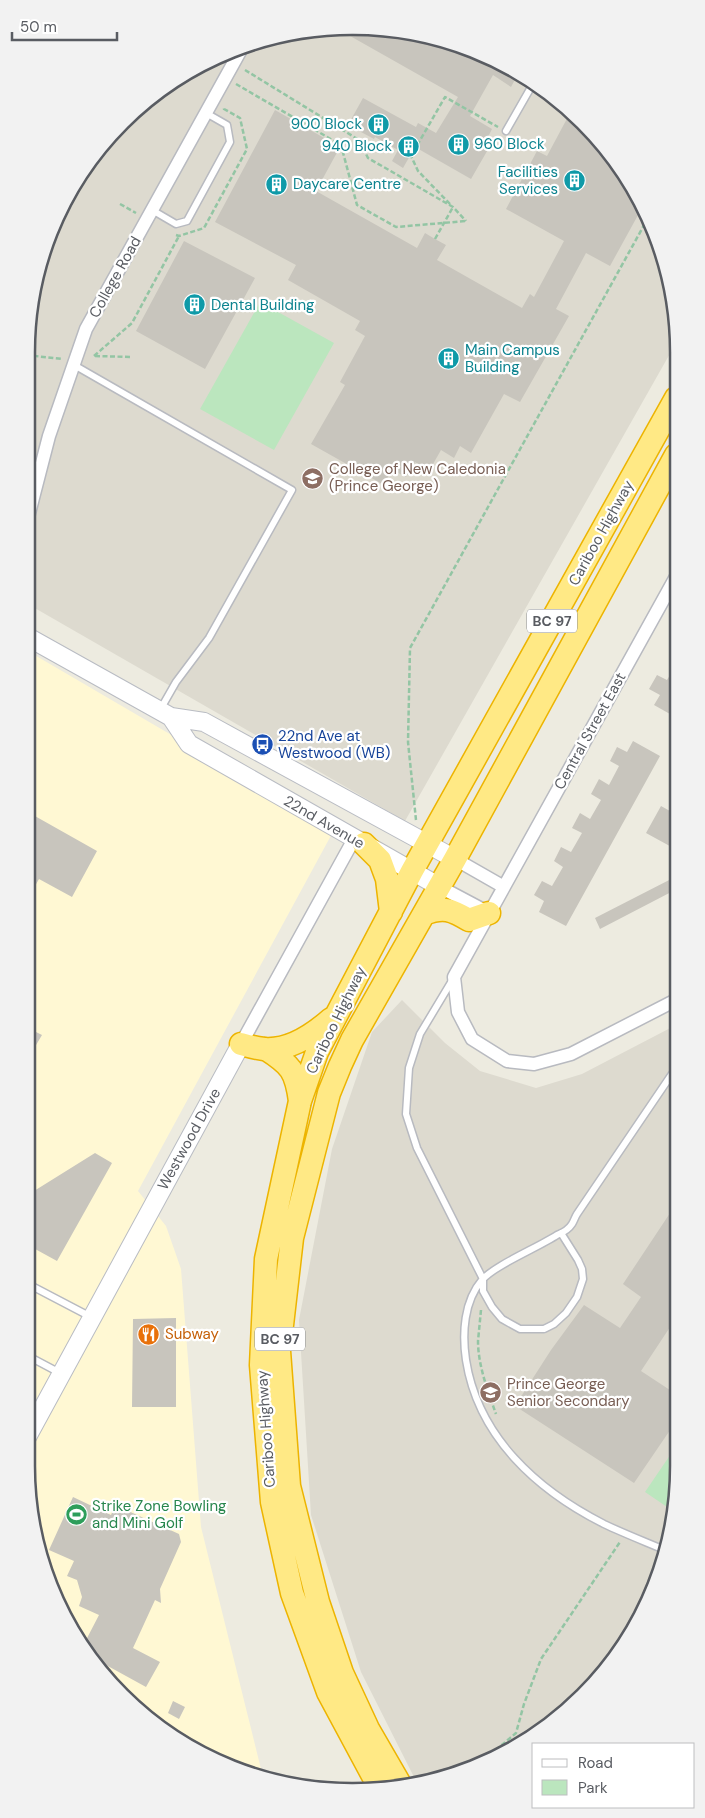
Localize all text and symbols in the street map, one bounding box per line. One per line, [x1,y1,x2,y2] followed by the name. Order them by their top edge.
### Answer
[12,10,118,42] scale bar
[20,17,57,37] text: 50 m
[366,112,390,136] building icon: 900 Block
[291,114,362,134] place label: 900 Block
[446,132,470,156] building icon: 960 Block
[396,134,420,158] building icon: 940 Block
[474,134,545,154] place label: 960 Block
[322,136,392,156] place label: 940 Block
[498,162,558,199] place label: Facilities Services
[562,169,586,193] building icon: Facilities Services
[265,172,289,196] building icon: Daycare Centre
[293,174,401,194] place label: Daycare Centre
[84,233,146,321] street label: College Road
[183,293,207,317] building icon: Dental Building
[211,295,314,315] place label: Dental Building
[465,340,560,377] place label: Main Campus Building
[437,347,461,371] building icon: Main Campus Building
[329,459,506,496] place label: College of New Caledonia (Prince George)
[301,466,325,490] school or university icon: College of New Caledonia (Prince George)
[564,476,639,589] street label: Cariboo Highway
[527,610,577,632] road number: BC 97
[549,669,631,793] street label: Central Street East
[278,726,390,763] place label: 22nd Ave at Westwood (WB)
[250,733,274,757] bus stop icon: 22nd Ave at Westwood (WB)
[280,791,368,853] street label: 22nd Avenue
[301,962,371,1077] street label: Cariboo Highway
[153,1085,225,1193] street label: Westwood Drive
[137,1322,161,1346] restaurant icon: Subway
[165,1324,220,1344] place label: Subway
[255,1328,305,1350] road number: BC 97
[252,1369,280,1488] street label: Cariboo Highway
[507,1374,630,1411] place label: Prince George Senior Secondary
[479,1381,503,1405] school or university icon: Prince George Senior Secondary
[92,1496,226,1533] place label: Strike Zone Bowling and Mini Golf
[64,1503,88,1527] sports icon: Strike Zone Bowling and Mini Golf
[532,1743,695,1808] legend
[578,1753,613,1773] text: Road
[578,1778,608,1798] text: Park

